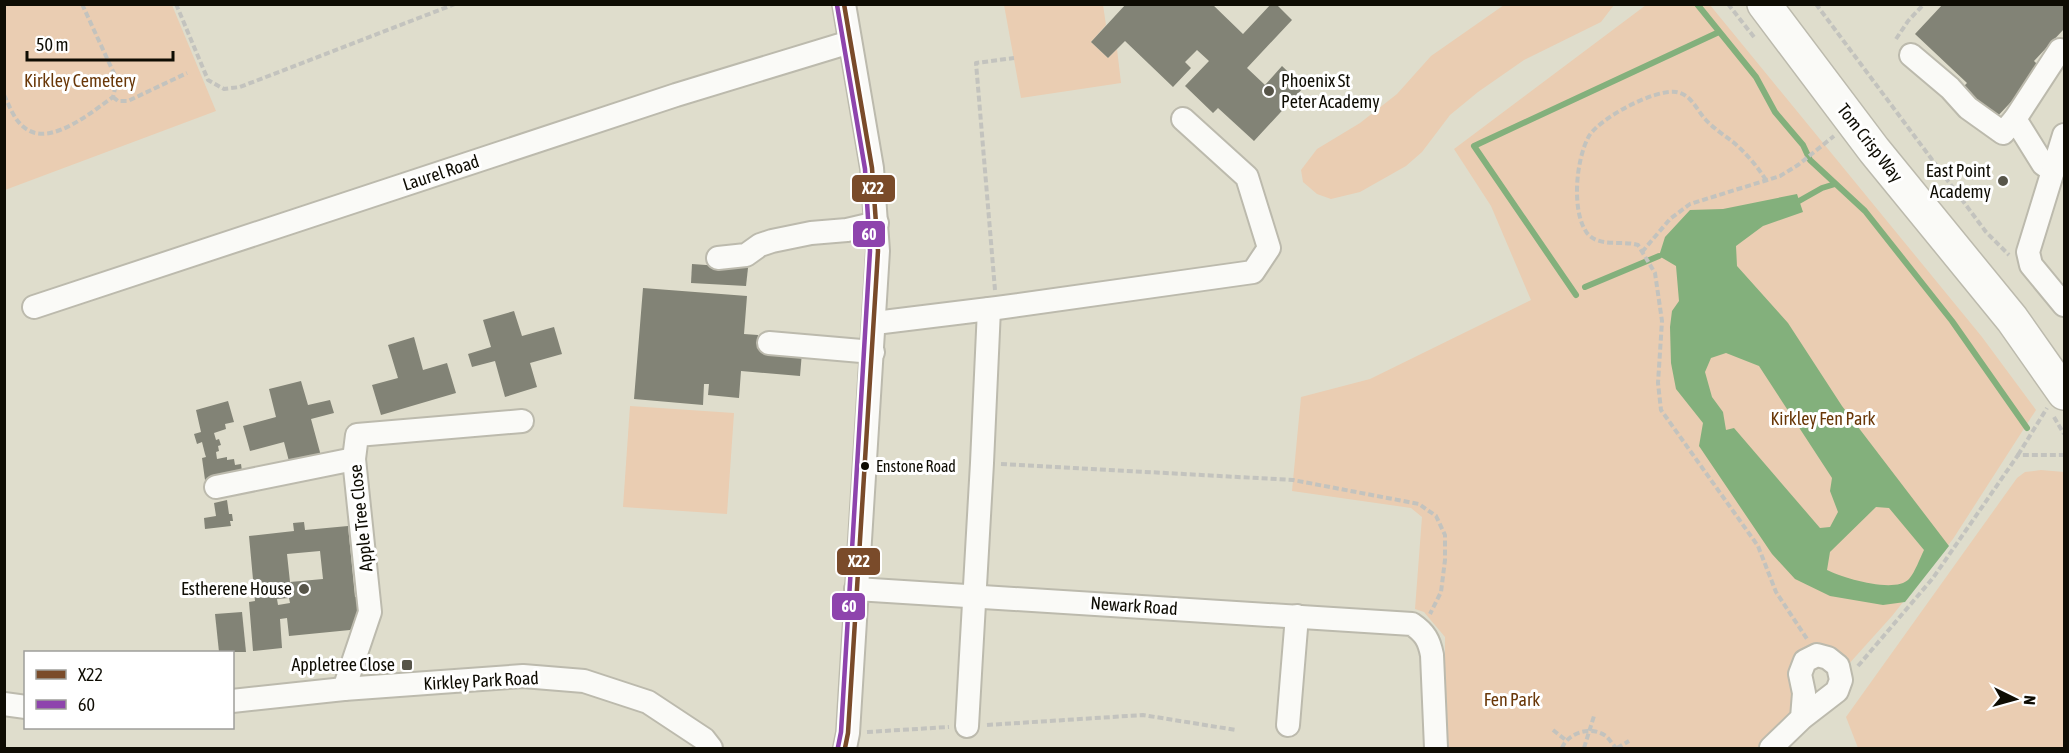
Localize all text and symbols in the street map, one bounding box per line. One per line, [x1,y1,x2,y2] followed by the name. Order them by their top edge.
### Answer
[27,24,172,62] scale bar
[36,34,68,55] text: 50 m
[24,70,136,91] park label: Kirkley Cemetery
[1281,70,1380,112] place label: Phoenix St Peter Academy
[1262,84,1276,98] marker: Phoenix St Peter Academy
[1833,99,1908,186] street label: Tom Crisp Way
[400,150,482,195] street label: Laurel Road
[1926,160,1991,202] place label: East Point Academy
[851,174,896,203] line badge: X22
[1996,174,2010,188] marker: East Point Academy
[861,179,884,197] text: X22
[852,220,886,248] line badge: 60
[861,225,877,243] text: 60
[1771,408,1876,429] park label: Kirkley Fen Park
[876,457,956,475] place label: Enstone Road
[859,460,871,472] marker: Enstone Road
[344,463,377,573] street label: Apple Tree Close
[836,547,881,576] line badge: X22
[847,552,870,570] text: X22
[181,578,292,599] place label: Estherene House
[297,582,311,596] marker: Estherene House
[831,592,866,621] line badge: 60
[1090,592,1178,619] street label: Newark Road
[841,597,857,615] text: 60
[24,651,234,729] legend
[291,654,395,675] place label: Appletree Close
[400,658,414,672] marker: Appletree Close
[78,664,103,685] text: X22
[423,667,539,694] street label: Kirkley Park Road
[1985,669,2045,729] north arrow
[1484,689,1540,710] park label: Fen Park
[78,694,95,715] text: 60
[2021,695,2039,706] text: N

